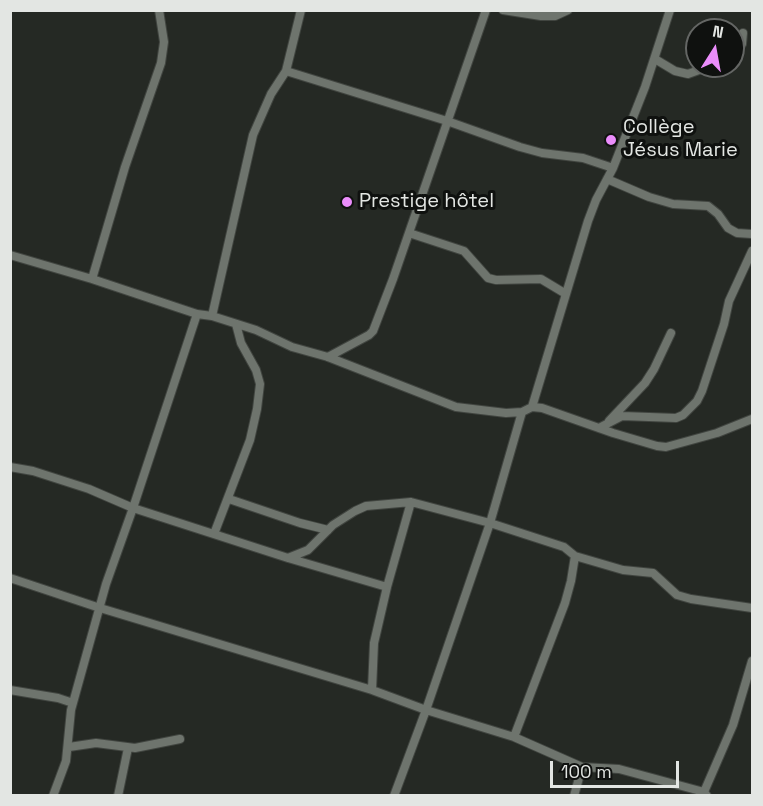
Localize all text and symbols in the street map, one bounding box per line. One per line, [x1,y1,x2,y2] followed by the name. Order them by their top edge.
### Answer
[685,18,745,78] north arrow
[711,20,725,43] text: N
[623,116,738,163] place label: Collège Jésus Marie
[604,133,618,147] marker: Collège Jésus Marie
[359,190,494,214] place label: Prestige hôtel
[340,195,354,209] marker: Prestige hôtel
[553,749,682,787] scale bar
[561,760,612,783] text: 100 m

